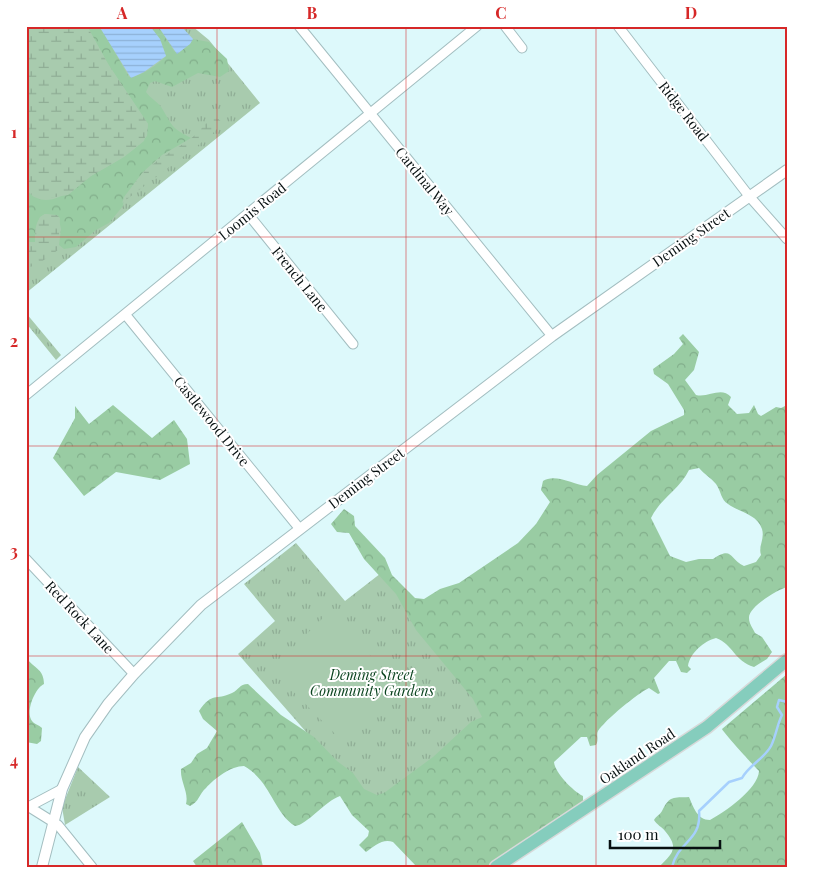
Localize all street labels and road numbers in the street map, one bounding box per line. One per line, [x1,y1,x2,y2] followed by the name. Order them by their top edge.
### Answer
[655,77,713,145] street label: Ridge Road
[391,143,459,219] street label: Cardinal Way
[214,178,290,244] street label: Loomis Road
[649,203,734,271] street label: Deming Street
[268,243,332,315] street label: French Lane
[170,372,254,470] street label: Castlewood Drive
[324,443,409,513] street label: Deming Street
[41,577,119,657] street label: Red Rock Lane
[595,724,679,788] street label: Oakland Road

